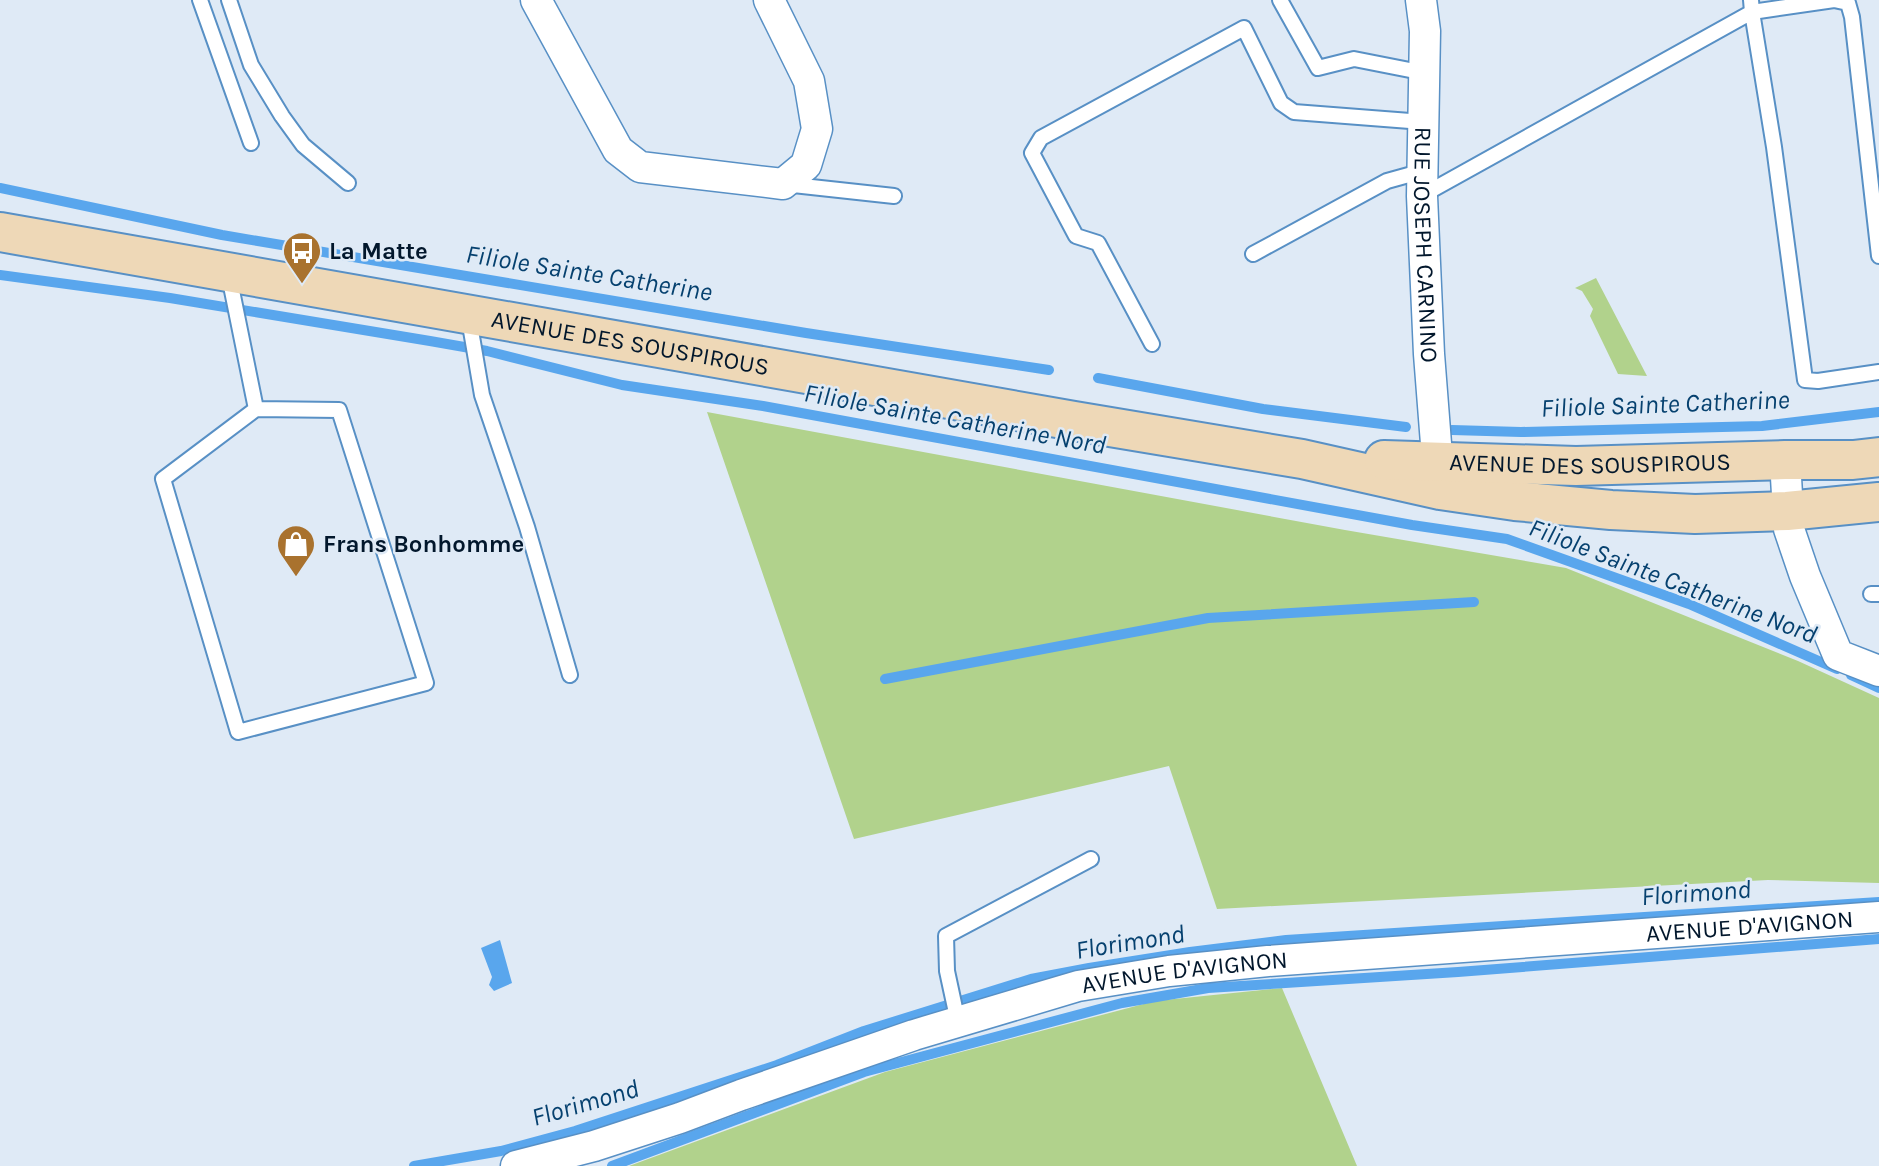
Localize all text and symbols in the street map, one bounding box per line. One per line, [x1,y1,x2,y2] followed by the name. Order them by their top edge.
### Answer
[1408,126,1444,364] street label: RUE JOSEPH CARNINO
[281,230,323,285] bus stop icon: La Matte
[329,237,428,265] place label: La Matte
[464,238,714,308] water label: Filiole Sainte Catherine
[489,305,771,381] street label: AVENUE DES SOUSPIROUS
[802,377,1109,461] water label: Filiole Sainte Catherine Nord
[1540,384,1790,424] water label: Filiole Sainte Catherine
[1449,448,1731,480] street label: AVENUE DES SOUSPIROUS
[1525,512,1822,650] water label: Filiole Sainte Catherine Nord
[275,523,317,578] shop icon: Frans Bonhomme
[323,530,524,558] place label: Frans Bonhomme
[1640,874,1752,912] water label: Florimond
[1645,905,1854,948] street label: AVENUE D'AVIGNON
[1073,918,1187,966] water label: Florimond
[1079,946,1289,999] street label: AVENUE D'AVIGNON
[528,1073,642,1133] water label: Florimond

